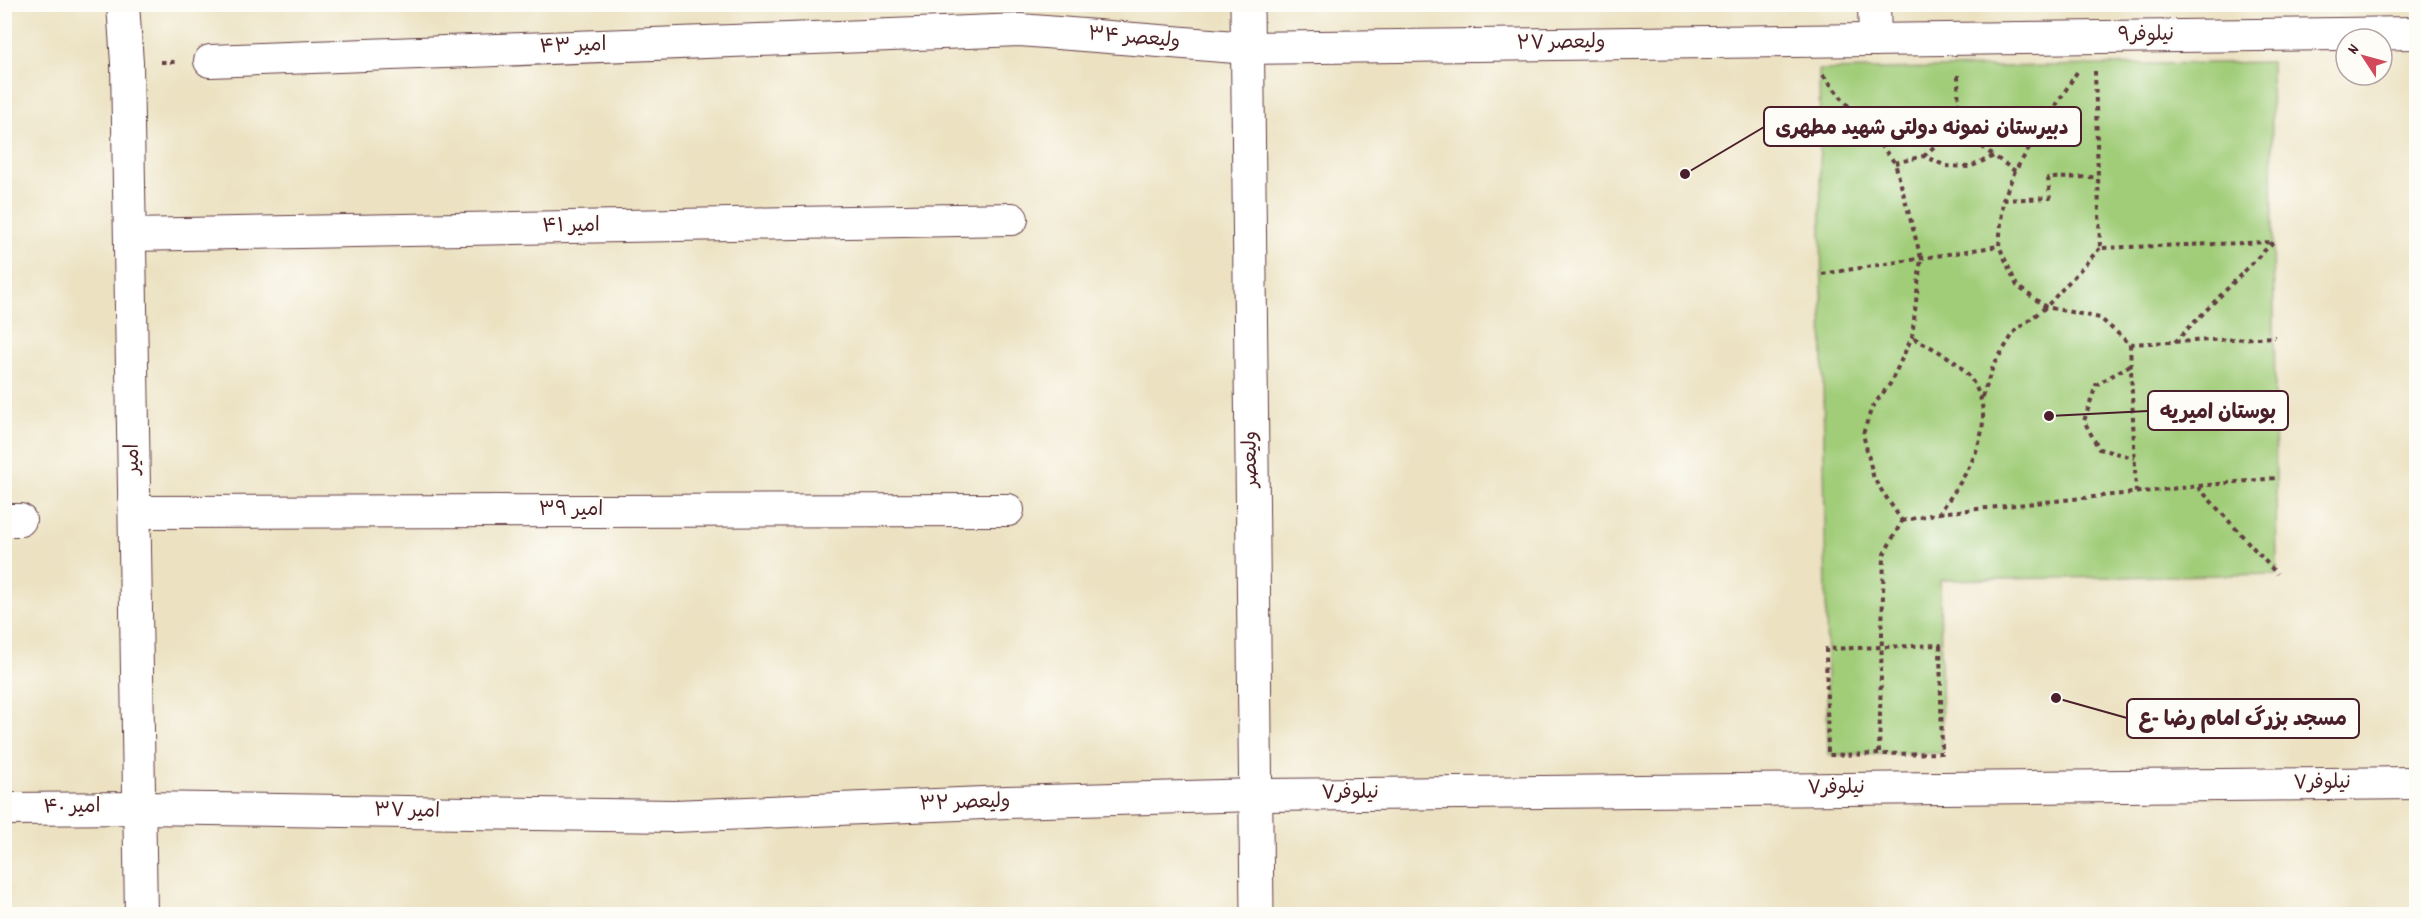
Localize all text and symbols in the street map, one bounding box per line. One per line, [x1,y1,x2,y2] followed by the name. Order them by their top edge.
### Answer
[1087,21,1181,57] street label: ولیعصر ۳۴
[2118,22,2174,50] street label: نیلوفر۹
[2334,27,2394,87] north arrow
[1516,29,1606,59] street label: ولیعصر ۲۷
[539,32,607,62] street label: امیر ۴۳
[2342,40,2366,60] text: N
[1764,107,2081,146] callout: دبیرستان نمونه دولتی شهید مطهری
[1776,115,2068,145] text: دبیرستان نمونه دولتی شهید مطهری
[542,212,600,242] street label: امیر ۴۱
[2148,391,2288,430] callout: بوستان امیریه
[2160,399,2276,429] text: بوستان امیریه
[1238,431,1267,489] street label: ولیعصر
[120,443,148,477] street label: امیر
[539,497,603,525] street label: امیر ۳۹
[2127,699,2359,738] callout: مسجد بزرگ امام رضا -ع
[2139,705,2347,736] text: مسجد بزرگ امام رضا -ع
[2293,770,2351,798] street label: نیلوفر۷
[1807,775,1865,803] street label: نیلوفر۷
[1321,780,1379,808] street label: نیلوفر۷
[919,788,1011,820] street label: ولیعصر ۳۲
[43,794,101,822] street label: امیر ۴۰
[374,797,440,827] street label: امیر ۳۷

